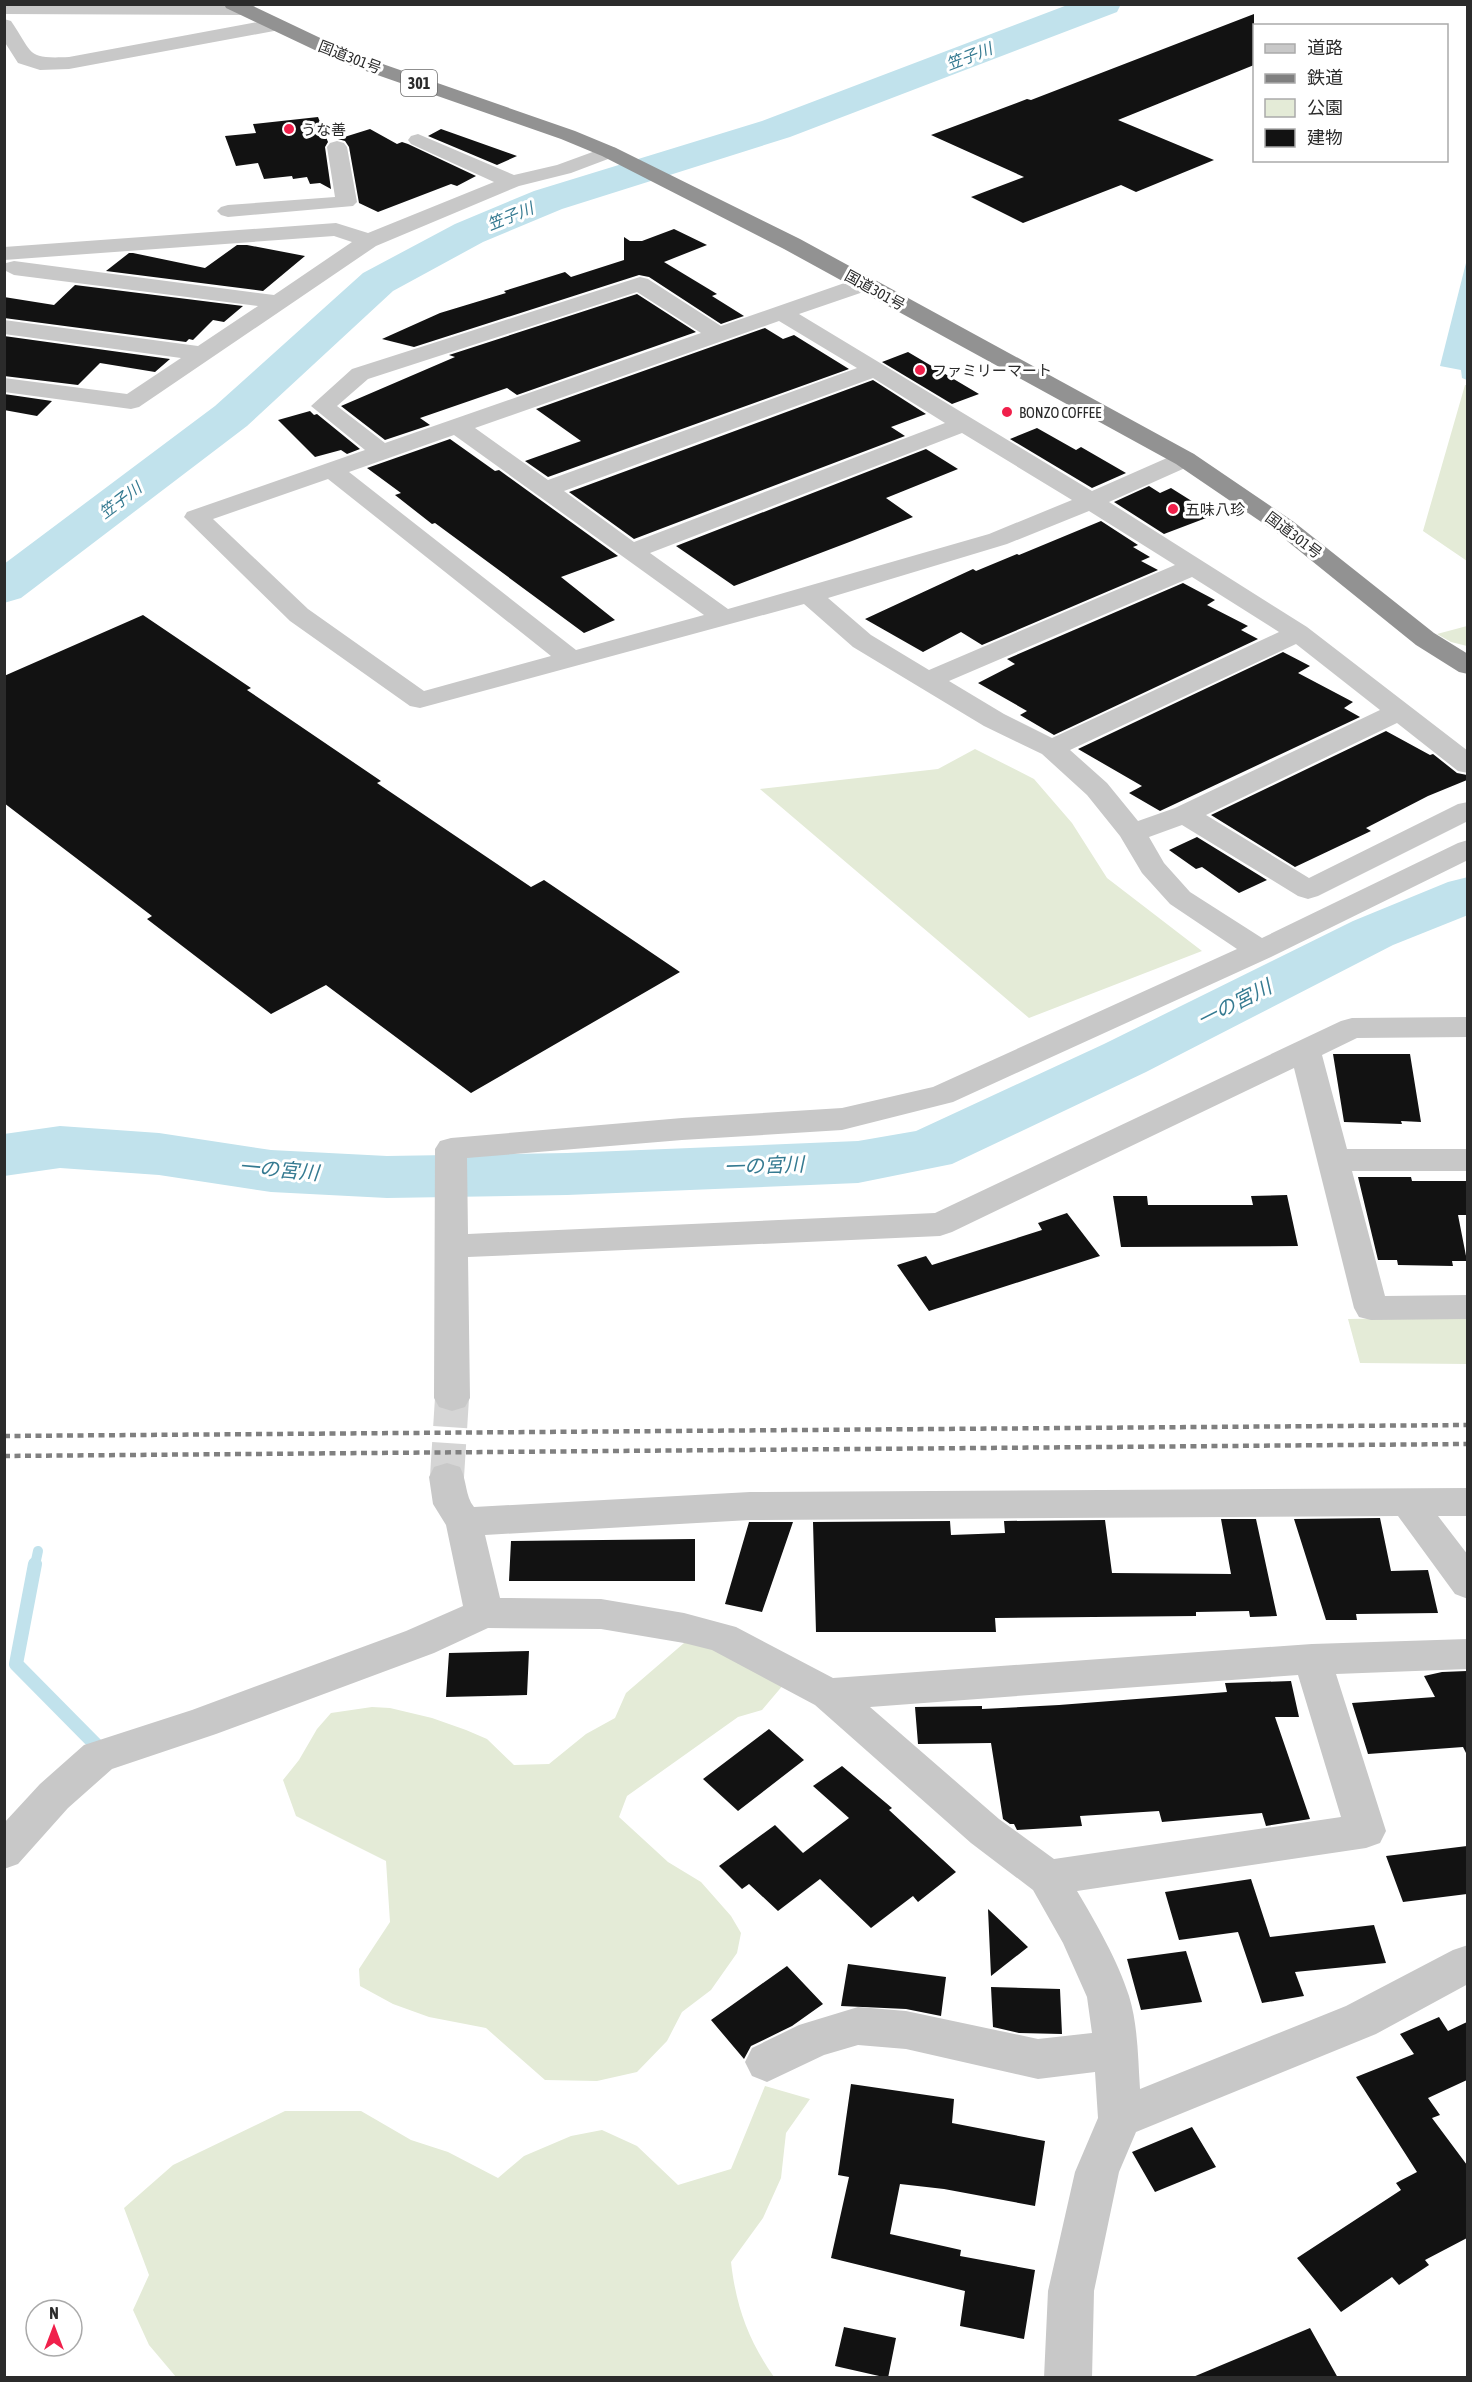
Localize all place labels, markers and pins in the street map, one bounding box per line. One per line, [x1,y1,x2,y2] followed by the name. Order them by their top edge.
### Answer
[301,121,346,138] place label: うな善
[282,122,296,136] marker: うな善
[932,362,1052,379] place label: ファミリーマート
[913,363,927,377] marker: ファミリーマート
[1019,404,1102,421] place label: BONZO COFFEE
[1000,405,1014,419] marker: BONZO COFFEE
[1185,501,1245,518] place label: 五味八珍
[1166,502,1180,516] marker: 五味八珍

